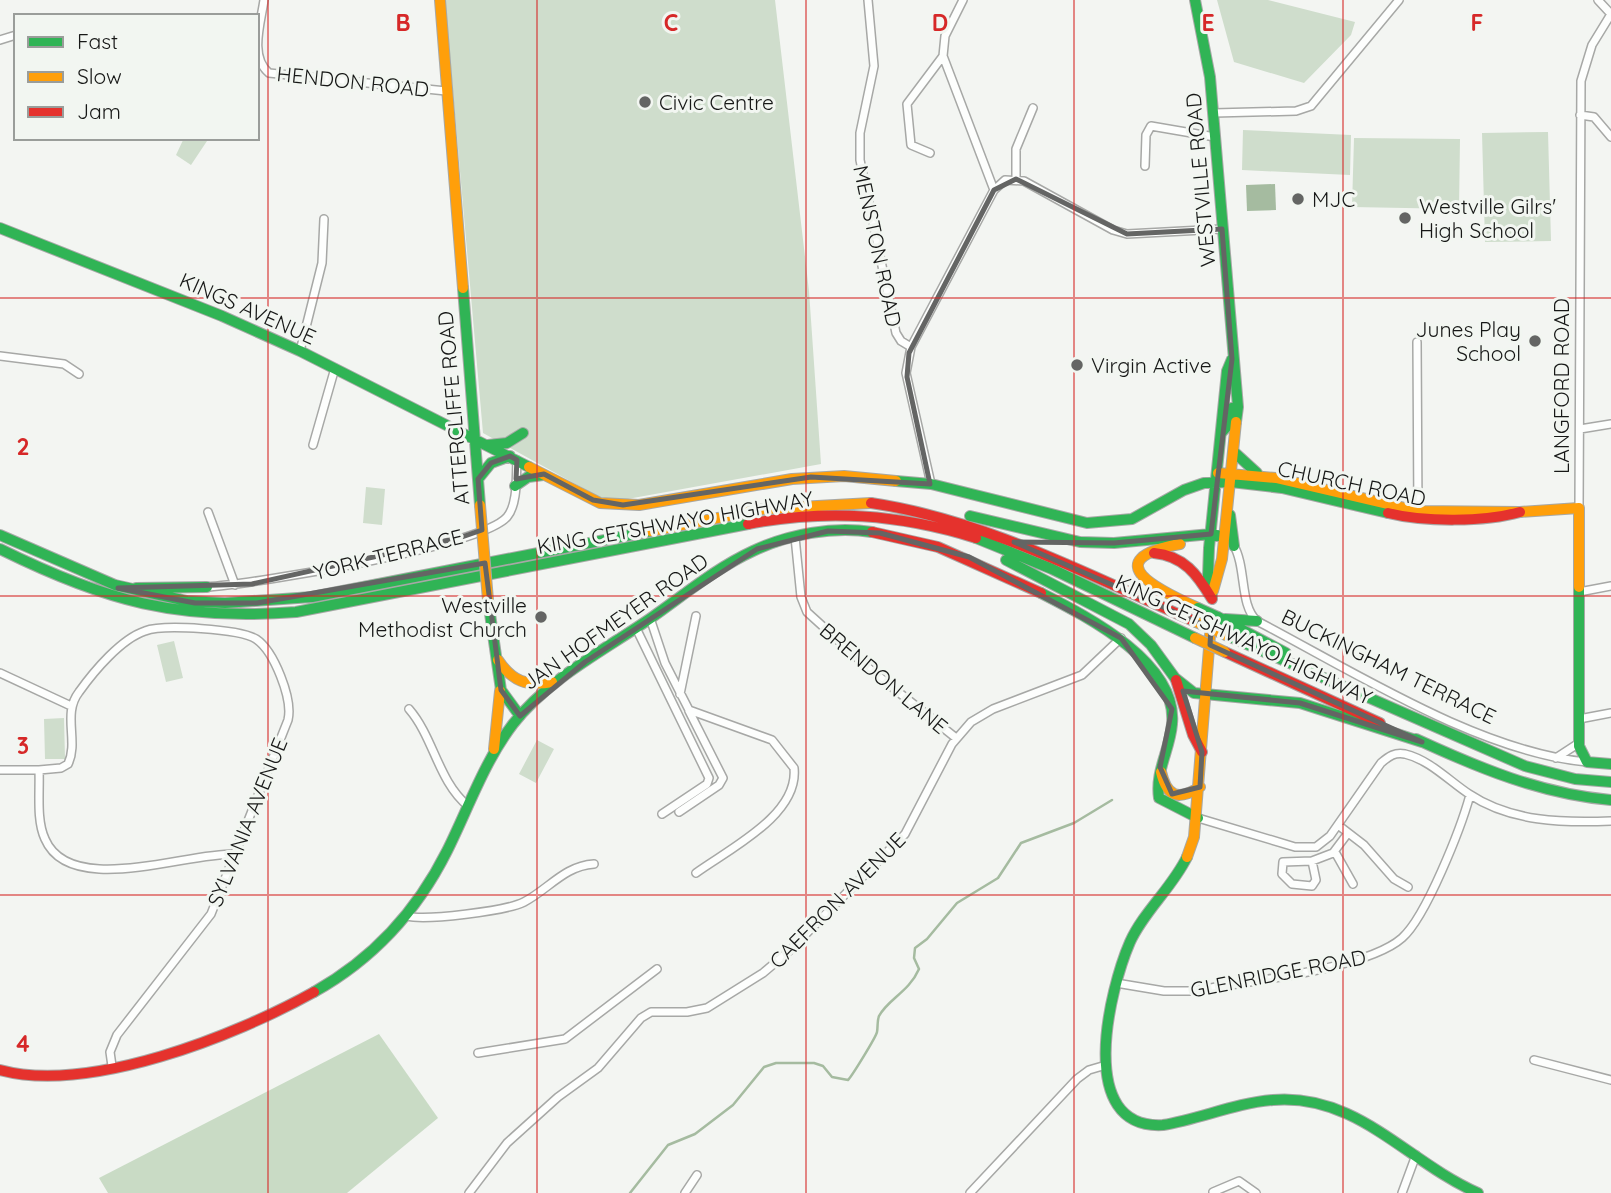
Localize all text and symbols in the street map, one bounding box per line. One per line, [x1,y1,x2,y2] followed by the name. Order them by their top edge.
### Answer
[395,8,411,37] text: B
[664,8,678,37] text: C
[932,8,948,37] text: D
[1201,8,1215,37] text: E
[1471,8,1483,37] text: F
[14,14,259,140] legend
[77,28,118,54] text: Fast
[276,60,430,102] street label: HENDON ROAD
[77,63,122,89] text: Slow
[659,89,774,115] place label: Civic Centre
[1179,92,1221,268] street label: WESTVILLE ROAD
[637,94,653,110] marker: Civic Centre
[77,98,121,124] text: Jam
[848,163,908,329] street label: MENSTON ROAD
[1312,186,1355,212] place label: MJC
[1290,191,1306,207] marker: MJC
[1419,193,1556,243] place label: Westville Gilrs' High School
[1397,210,1413,226] marker: Westville Gilrs' High School
[176,266,320,350] street label: KINGS AVENUE
[1548,298,1574,474] street label: LANGFORD ROAD
[432,310,474,506] street label: ATTERCLIFFE ROAD
[1415,316,1521,366] place label: Junes Play School
[1527,333,1543,349] marker: Junes Play School
[1091,352,1212,378] place label: Virgin Active
[1069,357,1085,373] marker: Virgin Active
[16,432,30,461] text: 2
[1276,455,1428,511] street label: CHURCH ROAD
[535,485,815,559] street label: KING CETSHWAYO HIGHWAY
[311,523,465,585] street label: YORK TERRACE
[517,547,713,695] street label: JAN HOFMEYER ROAD
[1112,568,1377,710] street label: KING CETSHWAYO HIGHWAY
[358,592,527,642] place label: Westville Methodist Church
[1278,603,1500,729] street label: BUCKINGHAM TERRACE
[533,609,549,625] marker: Westville Methodist Church
[815,617,953,739] street label: BRENDON LANE
[17,731,29,760] text: 3
[201,734,293,910] street label: SYLVANIA AVENUE
[764,827,910,973] street label: CAEFRON AVENUE
[1188,943,1368,1003] street label: GLENRIDGE ROAD
[16,1029,30,1058] text: 4

